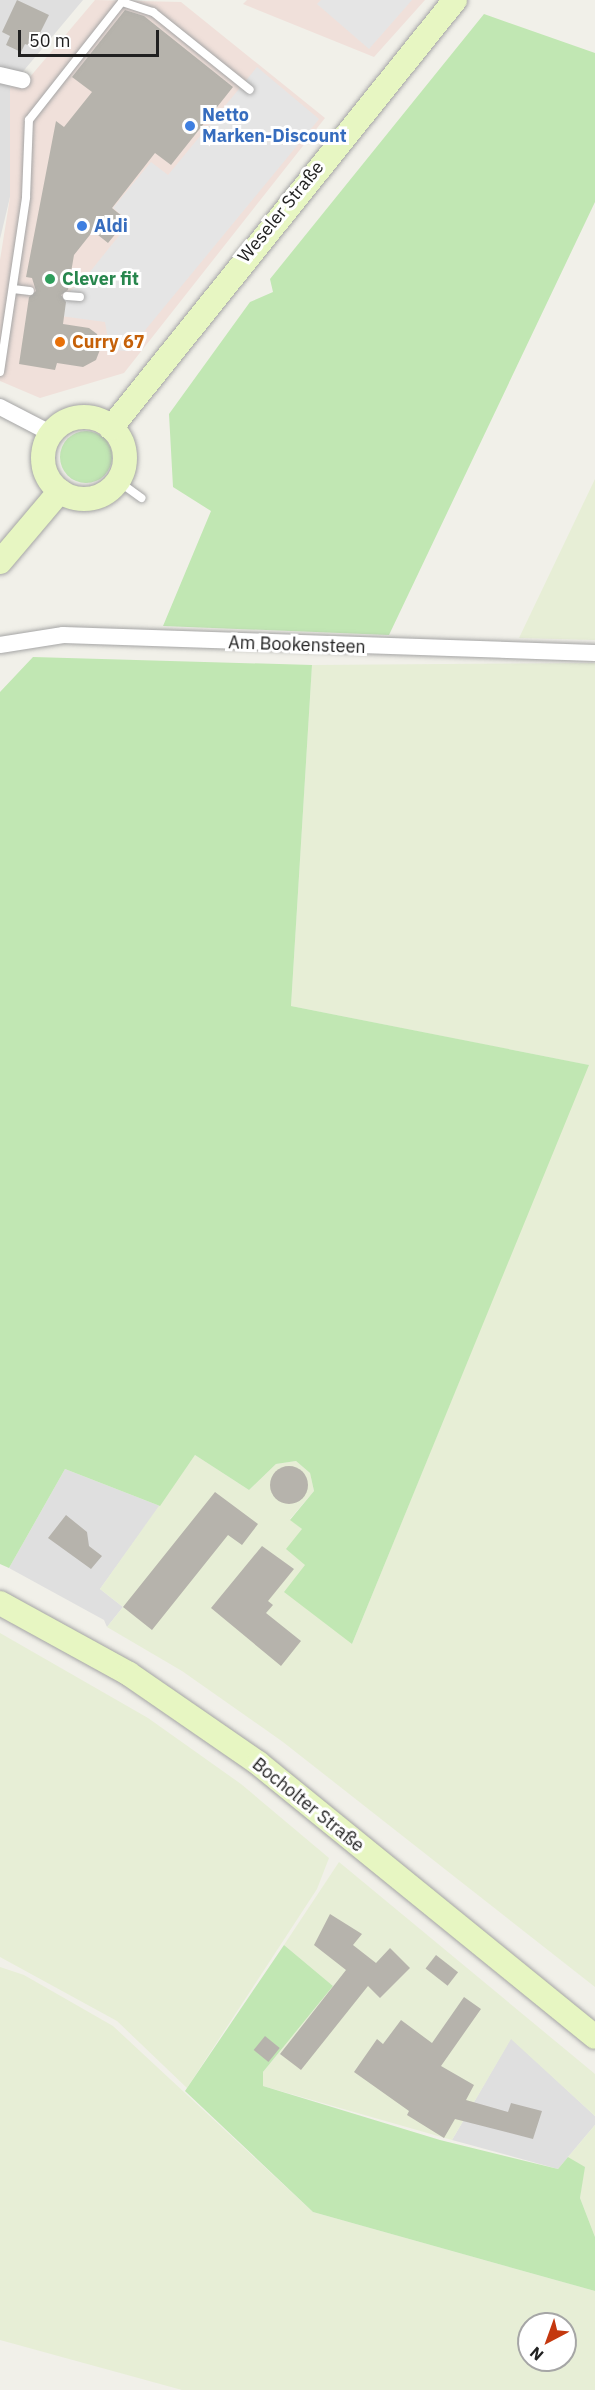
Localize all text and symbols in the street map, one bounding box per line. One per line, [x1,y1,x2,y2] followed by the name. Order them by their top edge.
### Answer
[21,18,162,56] scale bar
[29,29,71,52] text: 50 m
[202,105,347,148] place label: Netto Marken-Discount
[183,119,197,133] marker: Netto Marken-Discount
[234,157,328,267] street label: Weseler Straße
[94,215,128,237] place label: Aldi
[75,219,89,233] marker: Aldi
[62,268,139,290] place label: Clever fit
[43,272,57,286] marker: Clever fit
[72,331,145,353] place label: Curry 67
[53,335,67,349] marker: Curry 67
[228,632,366,658] street label: Am Bookensteen
[248,1753,368,1857] street label: Bocholter Straße
[517,2312,577,2372] north arrow
[526,2343,547,2365] text: N

